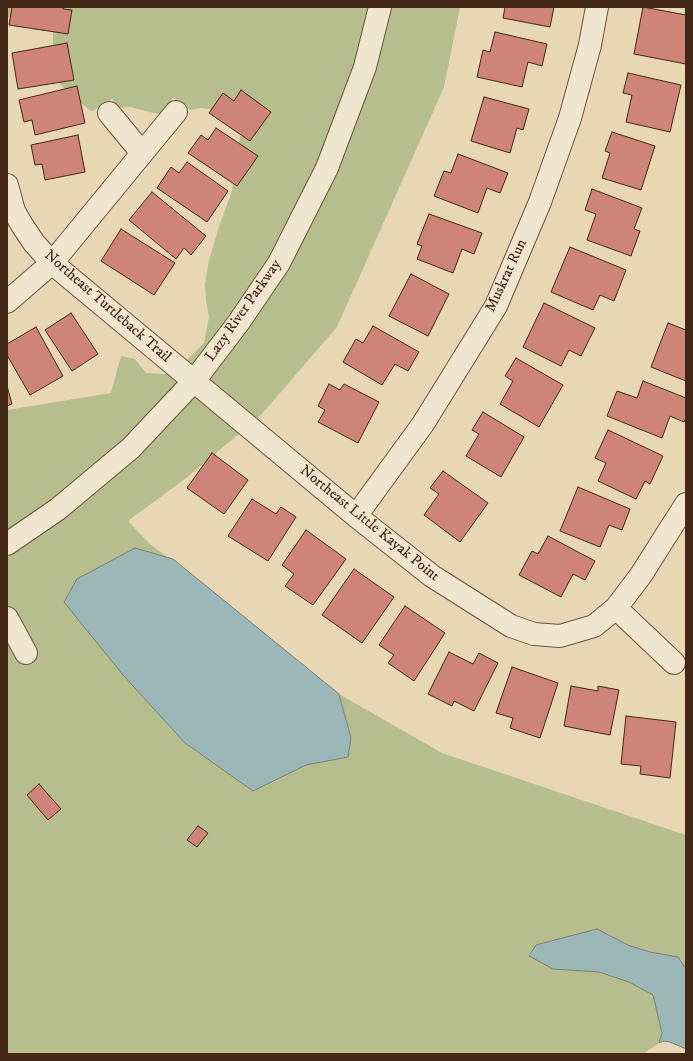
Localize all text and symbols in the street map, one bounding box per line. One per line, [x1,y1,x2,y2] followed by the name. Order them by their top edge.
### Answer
[482,237,532,315] street label: Muskrat Run
[40,247,174,367] street label: Northeast Turtleback Trail
[202,257,286,365] street label: Lazy River Parkway
[296,462,442,586] street label: Northeast Little Kayak Point

